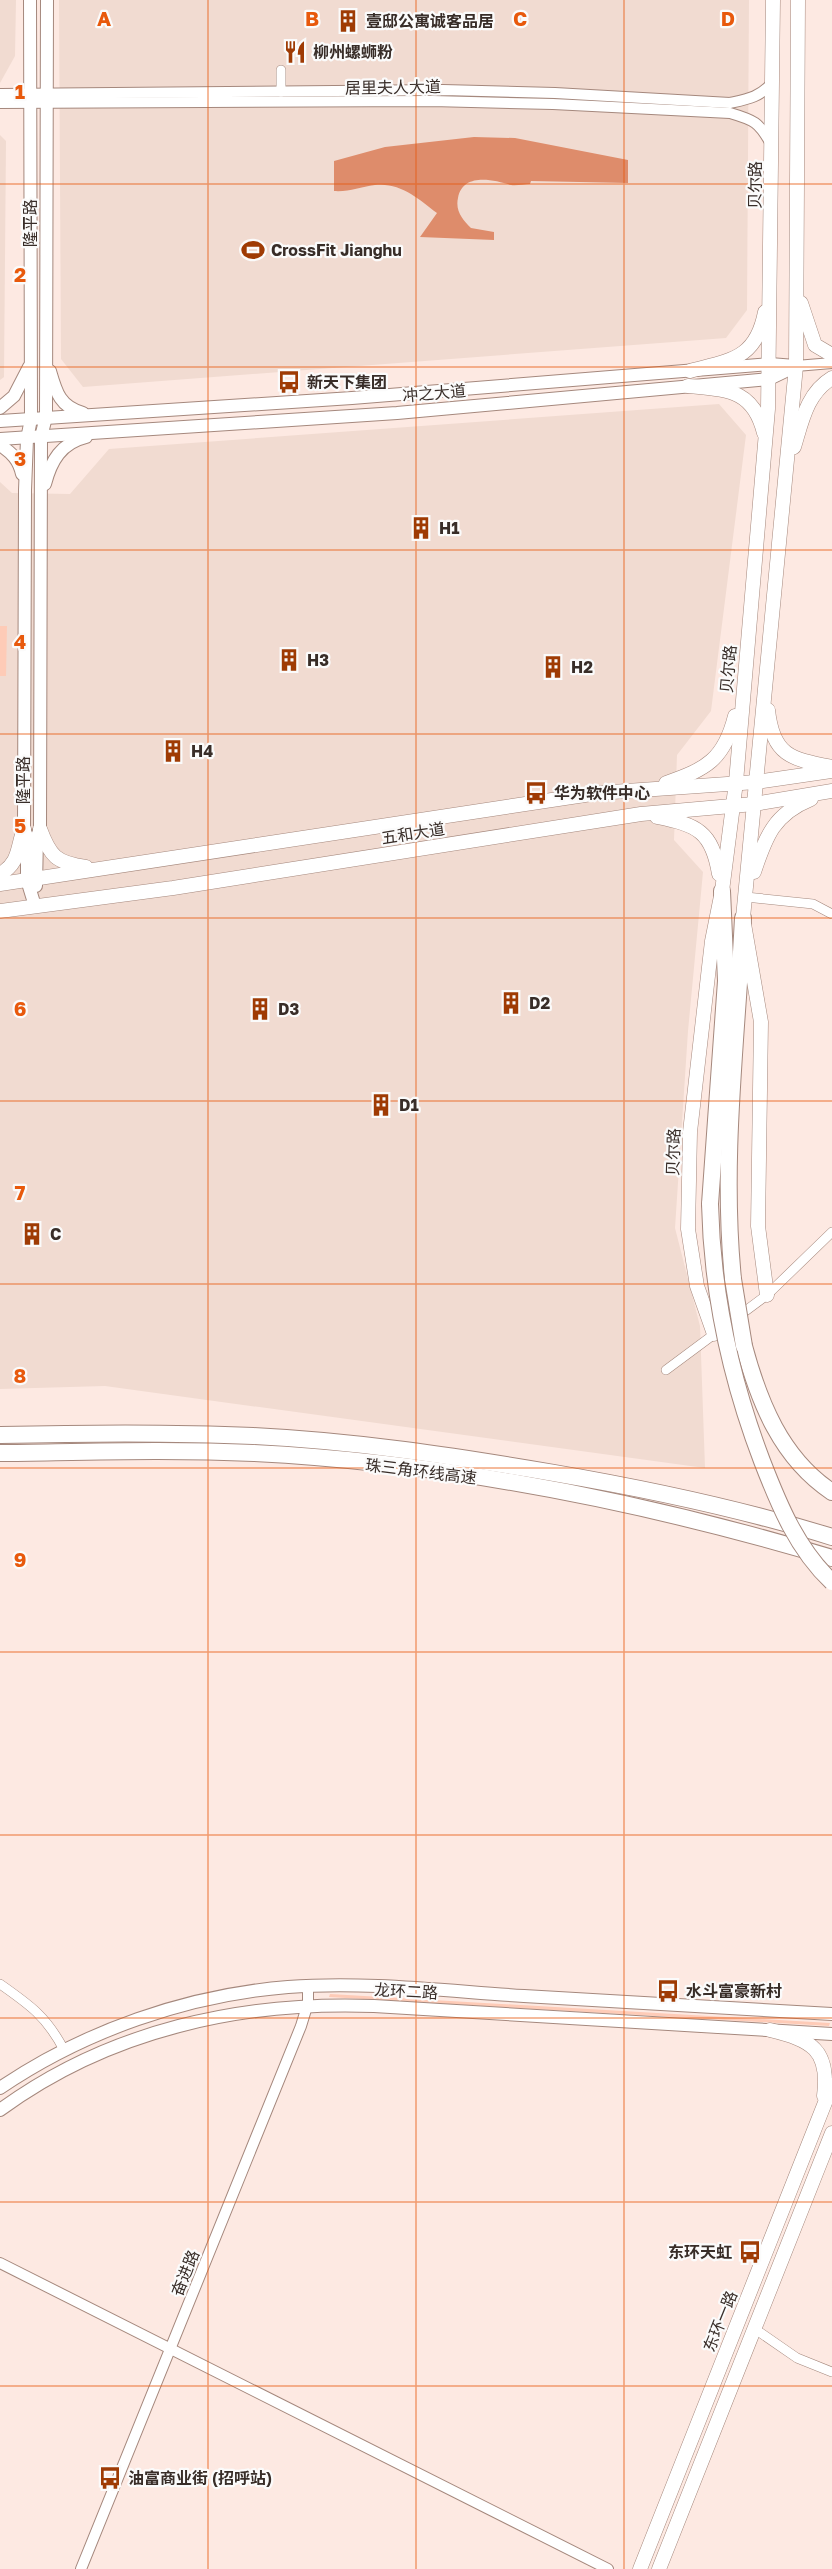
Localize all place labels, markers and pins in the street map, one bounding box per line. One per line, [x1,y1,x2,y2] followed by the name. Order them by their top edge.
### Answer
[335,8,361,34] building icon: 壹邸公寓诚客品居
[366,11,494,31] place label: 壹邸公寓诚客品居
[282,39,308,65] restaurant icon: 柳州螺蛳粉
[313,42,393,62] place label: 柳州螺蛳粉
[240,237,266,263] sports icon: CrossFit Jianghu
[271,240,402,260] place label: CrossFit Jianghu
[276,369,302,395] bus stop icon: 新天下集团
[307,372,387,392] place label: 新天下集团
[408,515,434,541] building icon: H1
[439,518,459,538] place label: H1
[276,647,302,673] building icon: H3
[307,650,329,670] place label: H3
[540,654,566,680] building icon: H2
[571,657,593,677] place label: H2
[160,738,186,764] building icon: H4
[191,741,213,761] place label: H4
[523,780,549,806] bus stop icon: 华为软件中心
[554,783,650,803] place label: 华为软件中心
[498,990,524,1016] building icon: D2
[529,993,550,1013] place label: D2
[247,996,273,1022] building icon: D3
[278,999,299,1019] place label: D3
[368,1092,394,1118] building icon: D1
[399,1095,419,1115] place label: D1
[19,1221,45,1247] building icon: C
[50,1224,61,1244] place label: C
[655,1978,681,2004] bus stop icon: 水斗富豪新村
[686,1981,782,2001] place label: 水斗富豪新村
[737,2239,763,2265] bus stop icon: 东环天虹
[668,2242,732,2262] place label: 东环天虹
[97,2465,123,2491] bus stop icon: 油富商业街 (招呼站)
[128,2468,272,2488] place label: 油富商业街 (招呼站)

